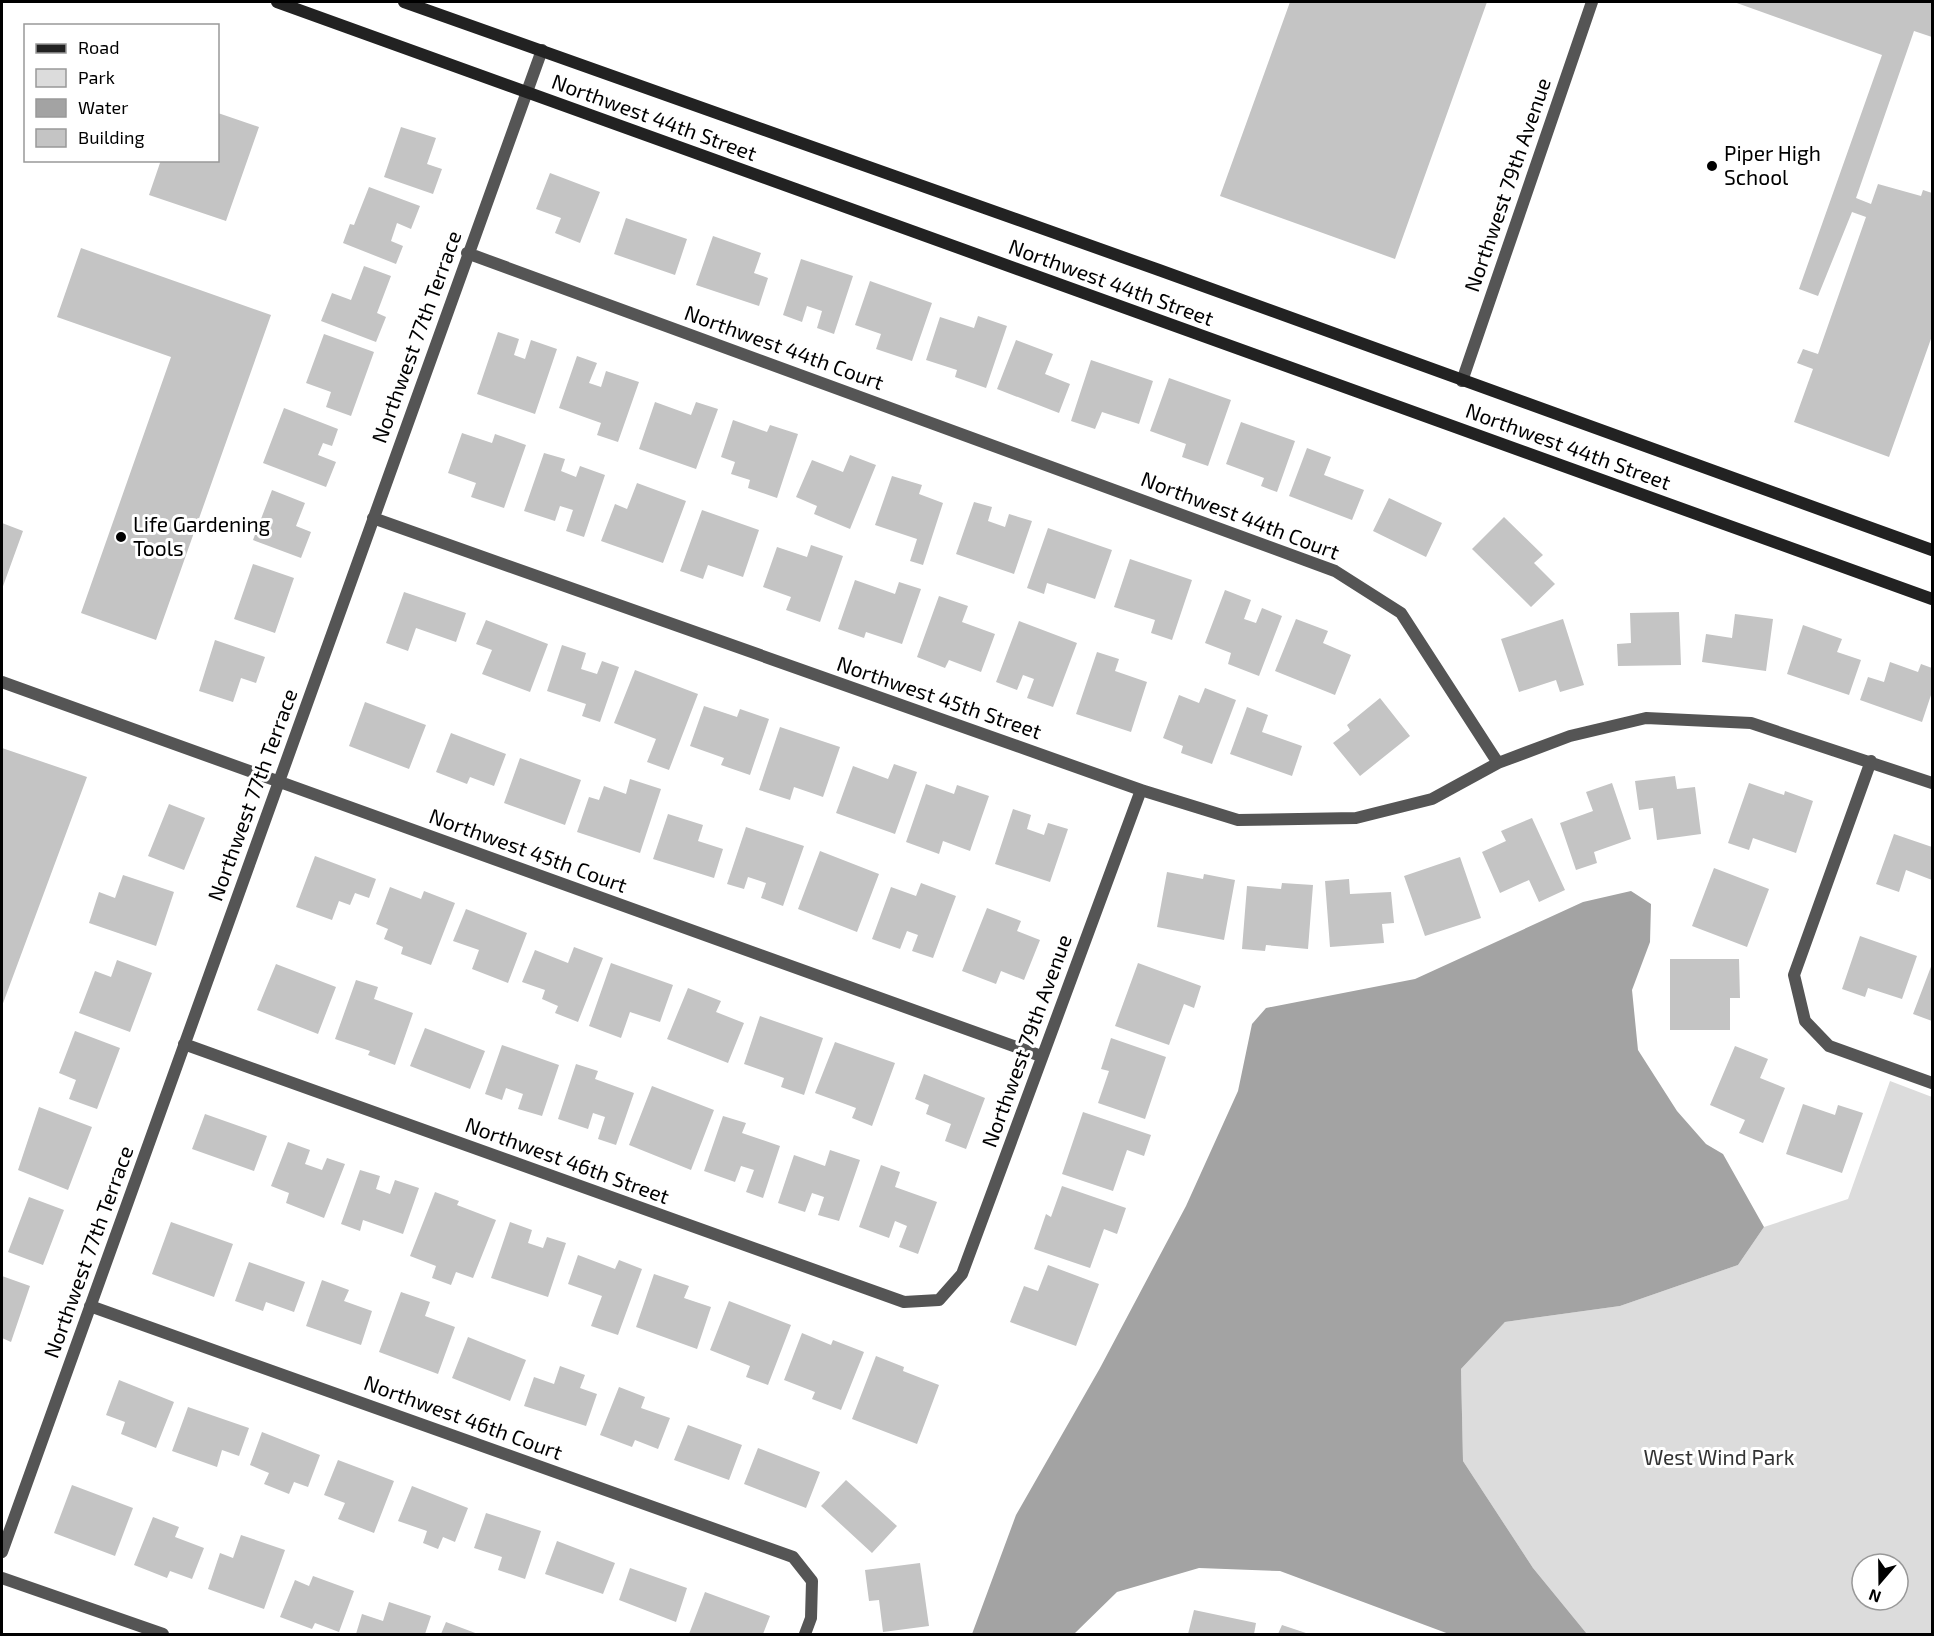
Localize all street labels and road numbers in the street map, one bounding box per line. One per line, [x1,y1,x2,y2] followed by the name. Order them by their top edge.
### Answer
[549,68,760,165] street label: Northwest 44th Street
[1458,74,1555,295] street label: Northwest 79th Avenue
[366,227,466,446] street label: Northwest 77th Terrace
[1006,233,1217,330] street label: Northwest 44th Street
[681,299,888,394] street label: Northwest 44th Court
[1463,397,1674,494] street label: Northwest 44th Street
[1138,465,1343,564] street label: Northwest 44th Court
[834,650,1045,743] street label: Northwest 45th Street
[202,685,302,904] street label: Northwest 77th Terrace
[426,802,631,897] street label: Northwest 45th Court
[975,931,1076,1150] street label: Northwest 79th Avenue
[462,1111,673,1208] street label: Northwest 46th Street
[38,1142,138,1361] street label: Northwest 77th Terrace
[361,1369,566,1464] street label: Northwest 46th Court

